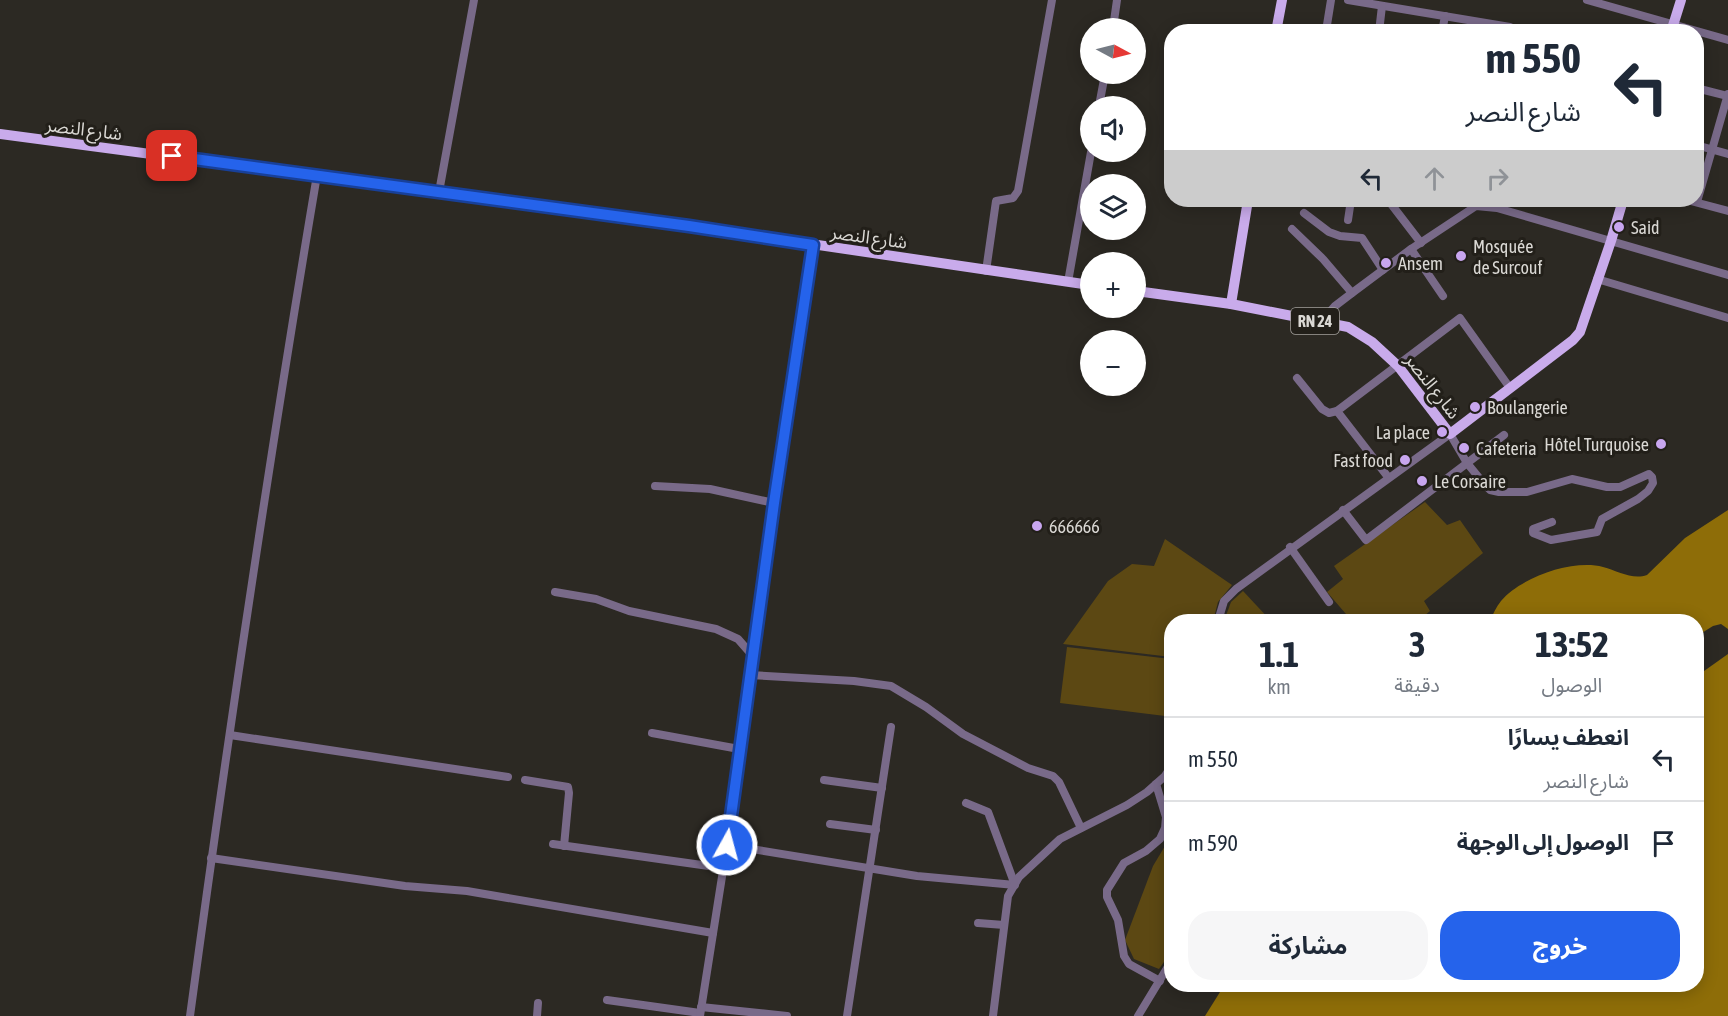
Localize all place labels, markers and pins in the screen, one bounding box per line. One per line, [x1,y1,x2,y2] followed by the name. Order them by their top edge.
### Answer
[146,130,197,181] pin
[1631,217,1660,238] place label: Said
[1612,220,1626,234] marker: Said
[1473,236,1543,278] place label: Mosquée de Surcouf
[1454,249,1468,263] marker: Mosquée de Surcouf
[1398,253,1443,274] place label: Ansem
[1379,256,1393,270] marker: Ansem
[1487,397,1568,418] place label: Boulangerie
[1468,400,1482,414] marker: Boulangerie
[1376,422,1430,443] place label: La place
[1435,425,1449,439] marker: La place
[1544,434,1649,455] place label: Hôtel Turquoise
[1654,437,1668,451] marker: Hôtel Turquoise
[1476,438,1537,459] place label: Cafeteria
[1457,441,1471,455] marker: Cafeteria
[1333,450,1393,471] place label: Fast food
[1398,453,1412,467] marker: Fast food
[1434,471,1506,492] place label: Le Corsaire
[1415,474,1429,488] marker: Le Corsaire
[1049,516,1100,537] place label: 666666
[1030,519,1044,533] marker: 666666

